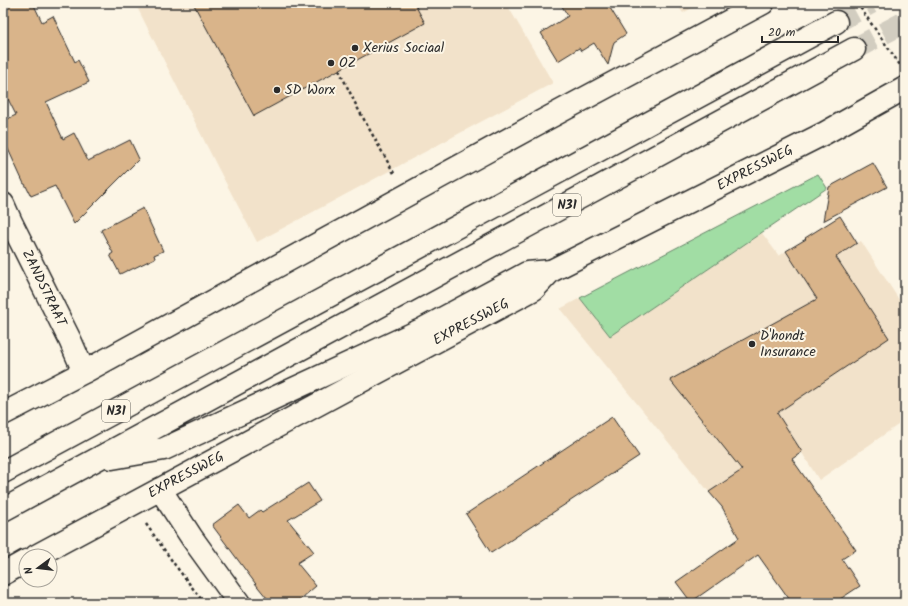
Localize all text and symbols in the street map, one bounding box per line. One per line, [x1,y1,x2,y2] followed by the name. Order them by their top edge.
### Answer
[762,18,838,44] scale bar
[768,23,796,42] text: 20 m
[363,37,445,59] place label: Xerius Sociaal
[350,43,360,53] marker: Xerius Sociaal
[339,52,356,74] place label: OZ
[326,58,336,68] marker: OZ
[285,79,336,101] place label: SD Worx
[272,85,282,95] marker: SD Worx
[713,139,797,197] street label: EXPRESSWEG
[553,194,581,216] road number: N31
[16,246,73,332] street label: ZANDSTRAAT
[429,293,513,351] street label: EXPRESSWEG
[760,325,816,363] place label: D'hondt Insurance
[747,339,757,349] marker: D'hondt Insurance
[102,400,130,422] road number: N31
[144,446,228,504] street label: EXPRESSWEG
[18,548,58,588] north arrow
[20,565,39,576] text: N

